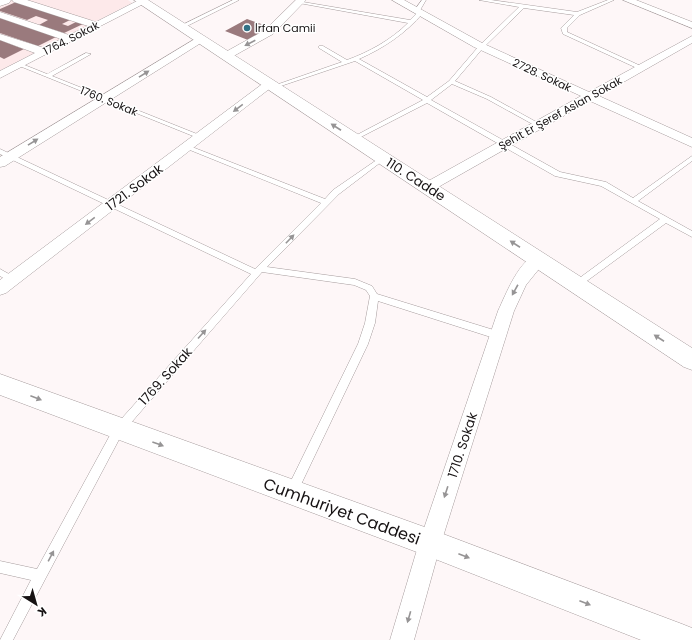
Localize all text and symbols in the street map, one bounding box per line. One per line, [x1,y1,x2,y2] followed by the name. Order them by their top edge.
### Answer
[40,17,102,59] street label: 1764. Sokak
[255,20,316,36] place label: İrfan Camii
[242,23,252,33] marker: İrfan Camii
[244,40,256,46] one-way arrow
[510,54,574,96] street label: 2728. Sokak
[138,70,150,77] one-way arrow
[495,72,625,154] street label: Şehit Er Şeref Aslan Sokak
[78,82,141,120] street label: 1760. Sokak
[232,103,243,112] one-way arrow
[330,124,342,131] one-way arrow
[28,138,38,146] one-way arrow
[382,153,449,206] street label: 110. Cadde
[102,159,167,215] street label: 1721. Sokak
[85,216,96,225] one-way arrow
[285,234,295,244] one-way arrow
[510,240,521,248] one-way arrow
[511,284,518,296] one-way arrow
[197,330,206,339] one-way arrow
[654,334,665,342] one-way arrow
[134,343,197,409] street label: 1769. Sokak
[31,395,43,401] one-way arrow
[443,410,482,480] street label: 1710. Sokak
[153,441,165,447] one-way arrow
[260,472,424,551] street label: Cumhuriyet Caddesi
[443,487,449,499] one-way arrow
[47,550,54,562] one-way arrow
[458,554,470,560] one-way arrow
[16,584,56,624] north arrow
[580,600,592,606] one-way arrow
[34,603,50,621] text: K
[406,611,412,623] one-way arrow

